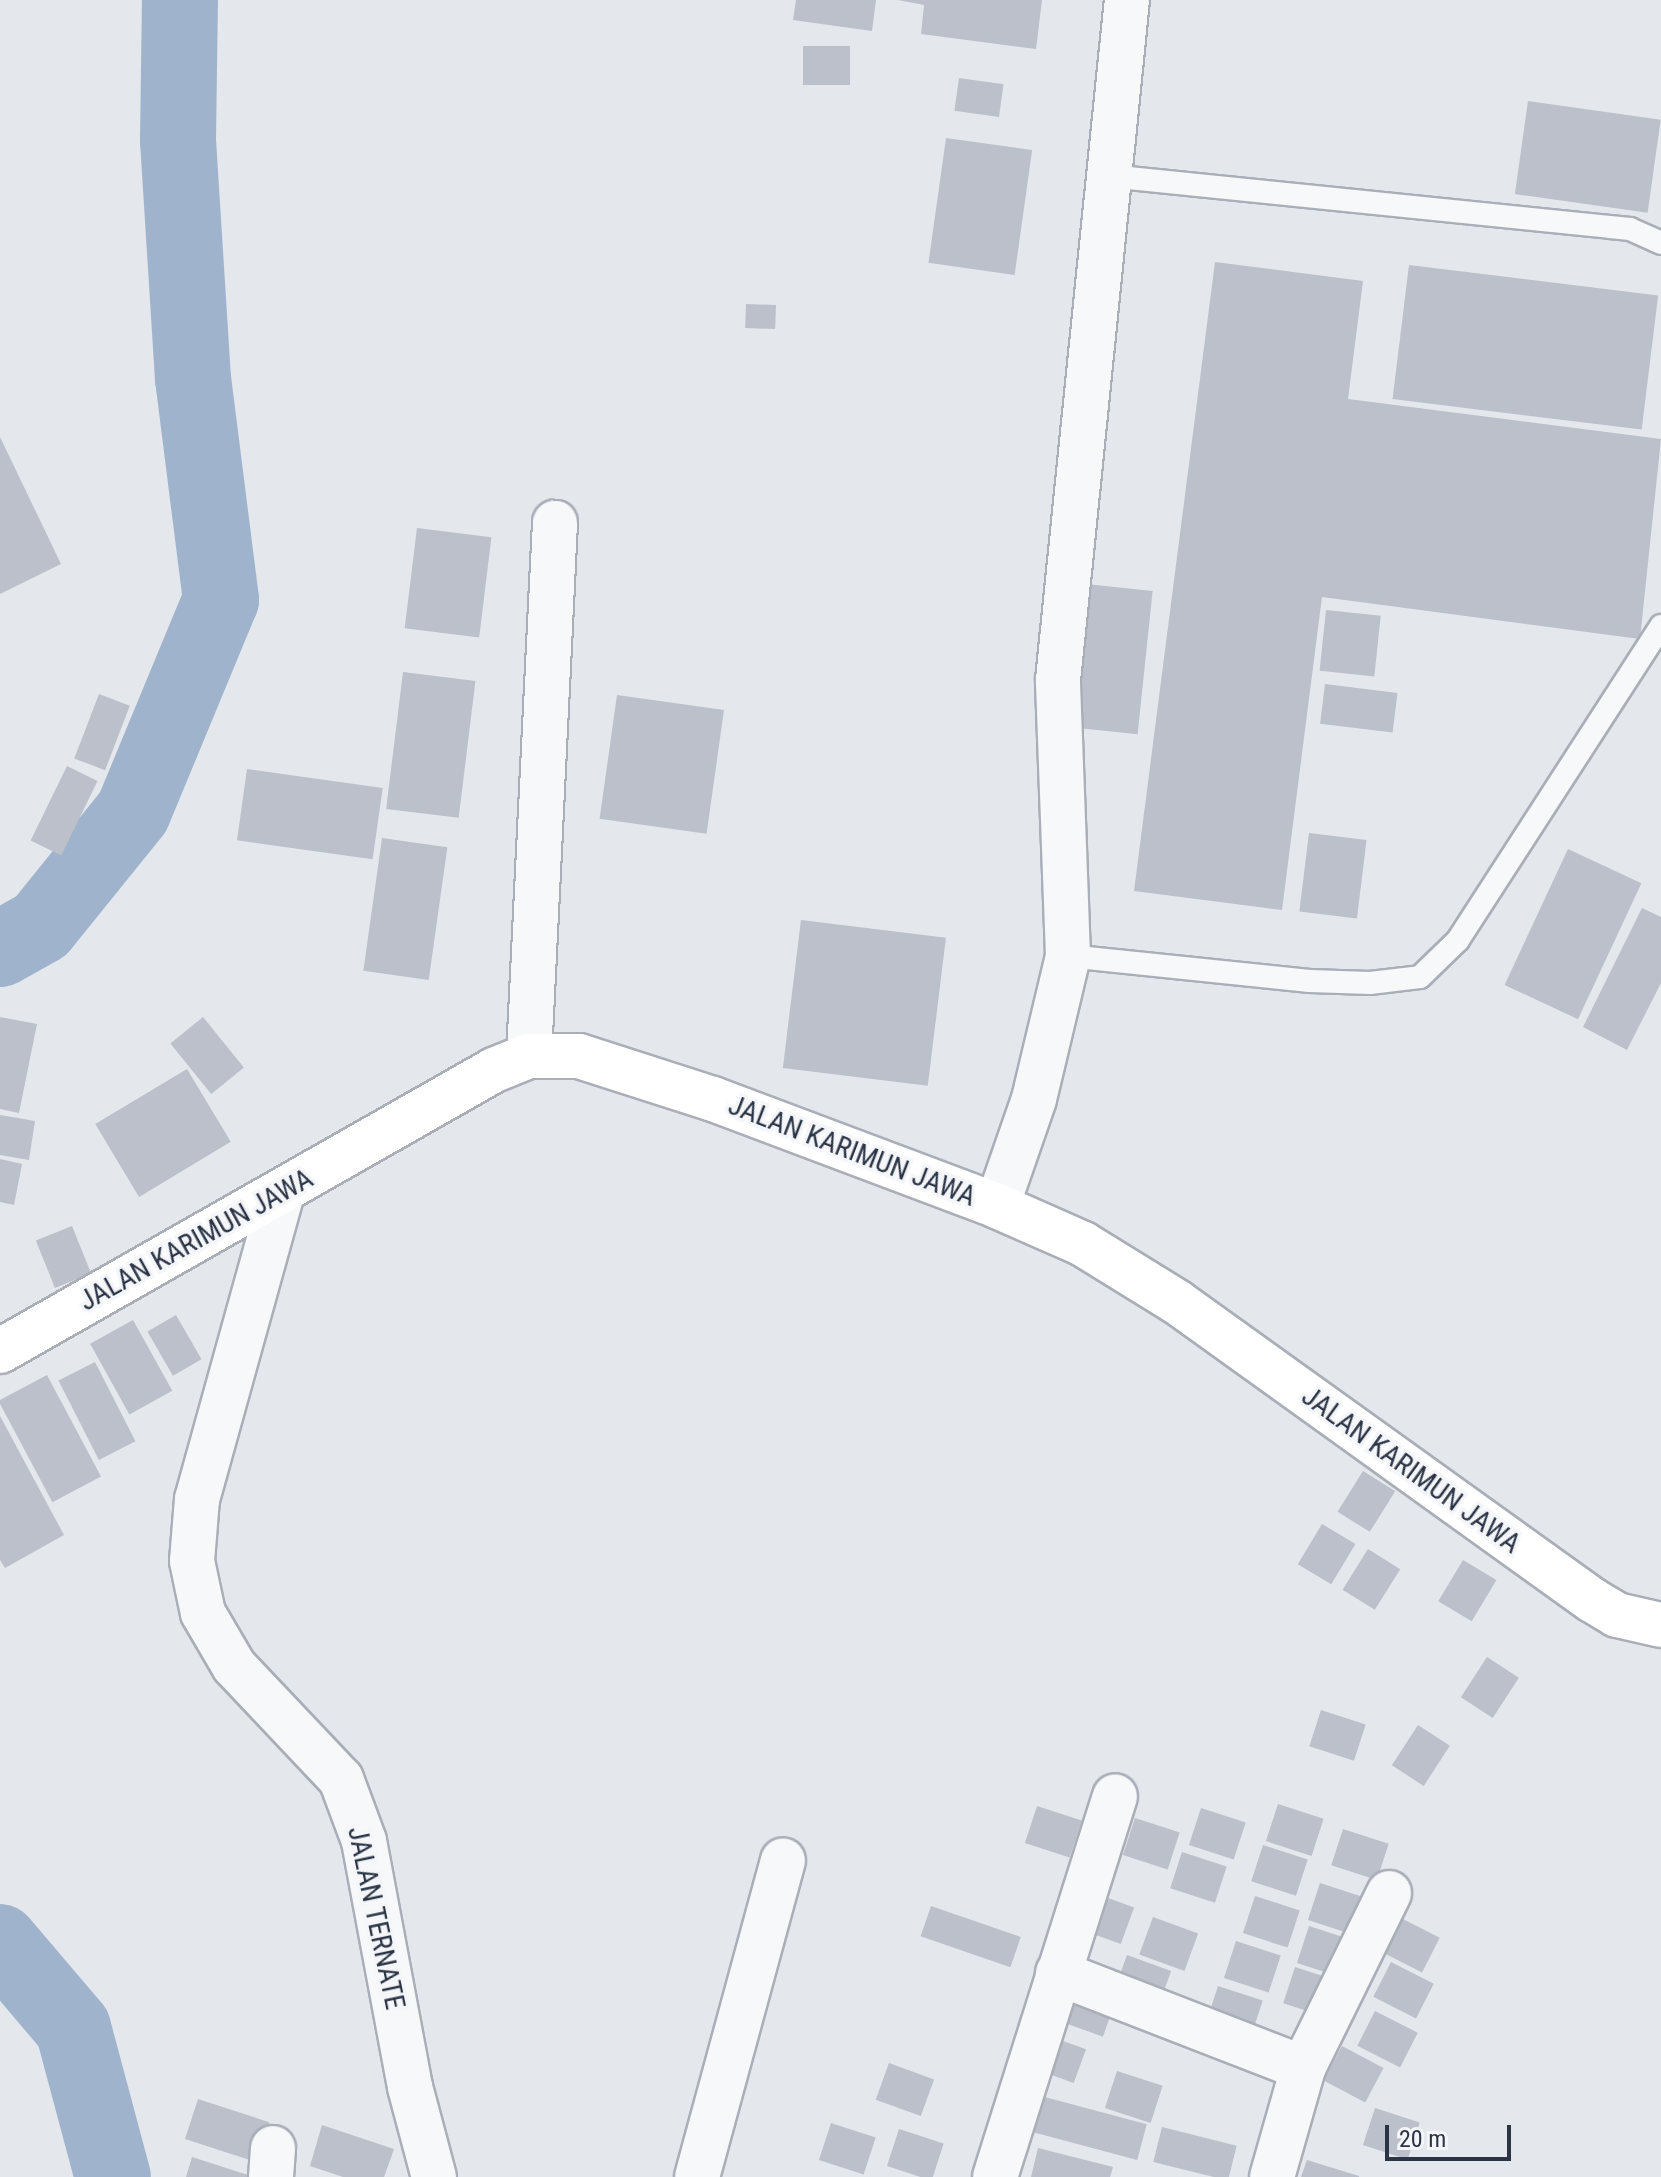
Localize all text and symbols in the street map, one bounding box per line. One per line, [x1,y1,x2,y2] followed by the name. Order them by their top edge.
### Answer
[724,1088,980,1214] street label: JALAN KARIMUN JAWA
[73,1162,319,1318] street label: JALAN KARIMUN JAWA
[1295,1379,1527,1561] street label: JALAN KARIMUN JAWA
[340,1823,412,2013] street label: JALAN TERNATE
[1389,2109,1515,2159] scale bar
[1399,2125,1446,2153] text: 20 m

